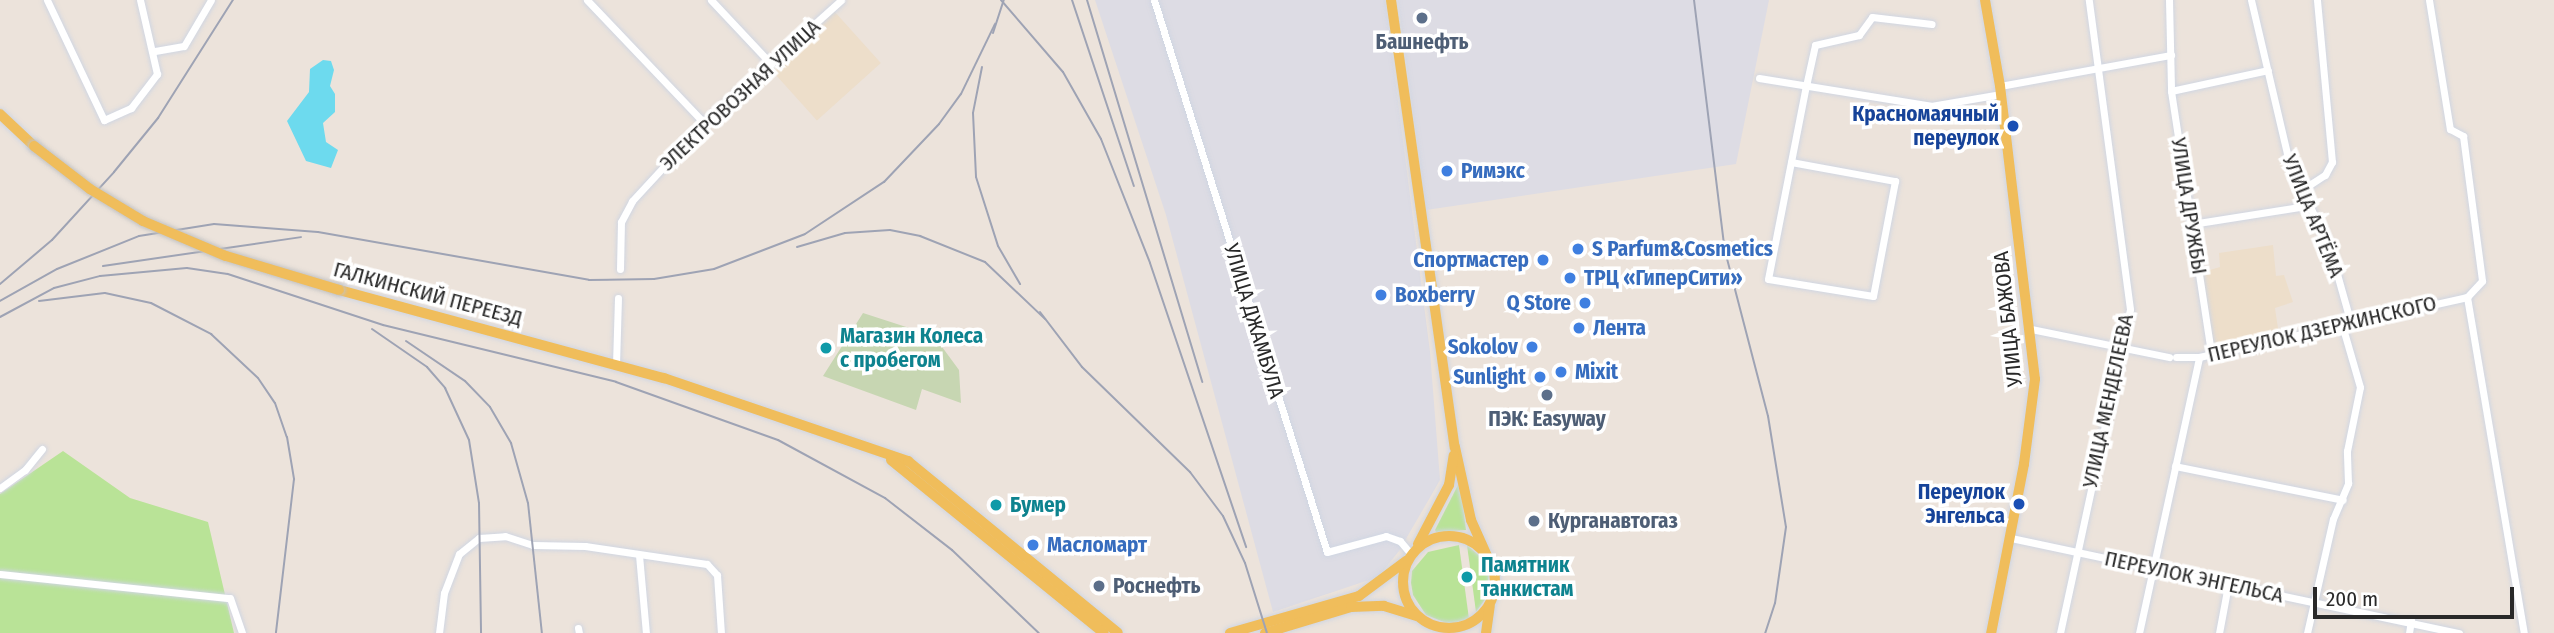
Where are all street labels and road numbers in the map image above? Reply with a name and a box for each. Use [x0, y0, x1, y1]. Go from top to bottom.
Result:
street label: ЭЛЕКТРОВОЗНАЯ УЛИЦА [655, 14, 825, 176]
street label: УЛИЦА ДРУЖБЫ [2166, 136, 2212, 276]
street label: УЛИЦА АРТЁМА [2277, 151, 2349, 281]
street label: УЛИЦА ДЖАМБУЛА [1218, 241, 1290, 401]
street label: УЛИЦА БАЖОВА [1988, 250, 2028, 388]
street label: ГАЛКИНСКИЙ ПЕРЕЕЗД [331, 257, 525, 331]
street label: ПЕРЕУЛОК ДЗЕРЖИНСКОГО [2205, 290, 2439, 368]
street label: УЛИЦА МЕНДЕЛЕЕВА [2077, 312, 2139, 490]
street label: ПЕРЕУЛОК ЭНГЕЛЬСА [2102, 546, 2286, 608]

